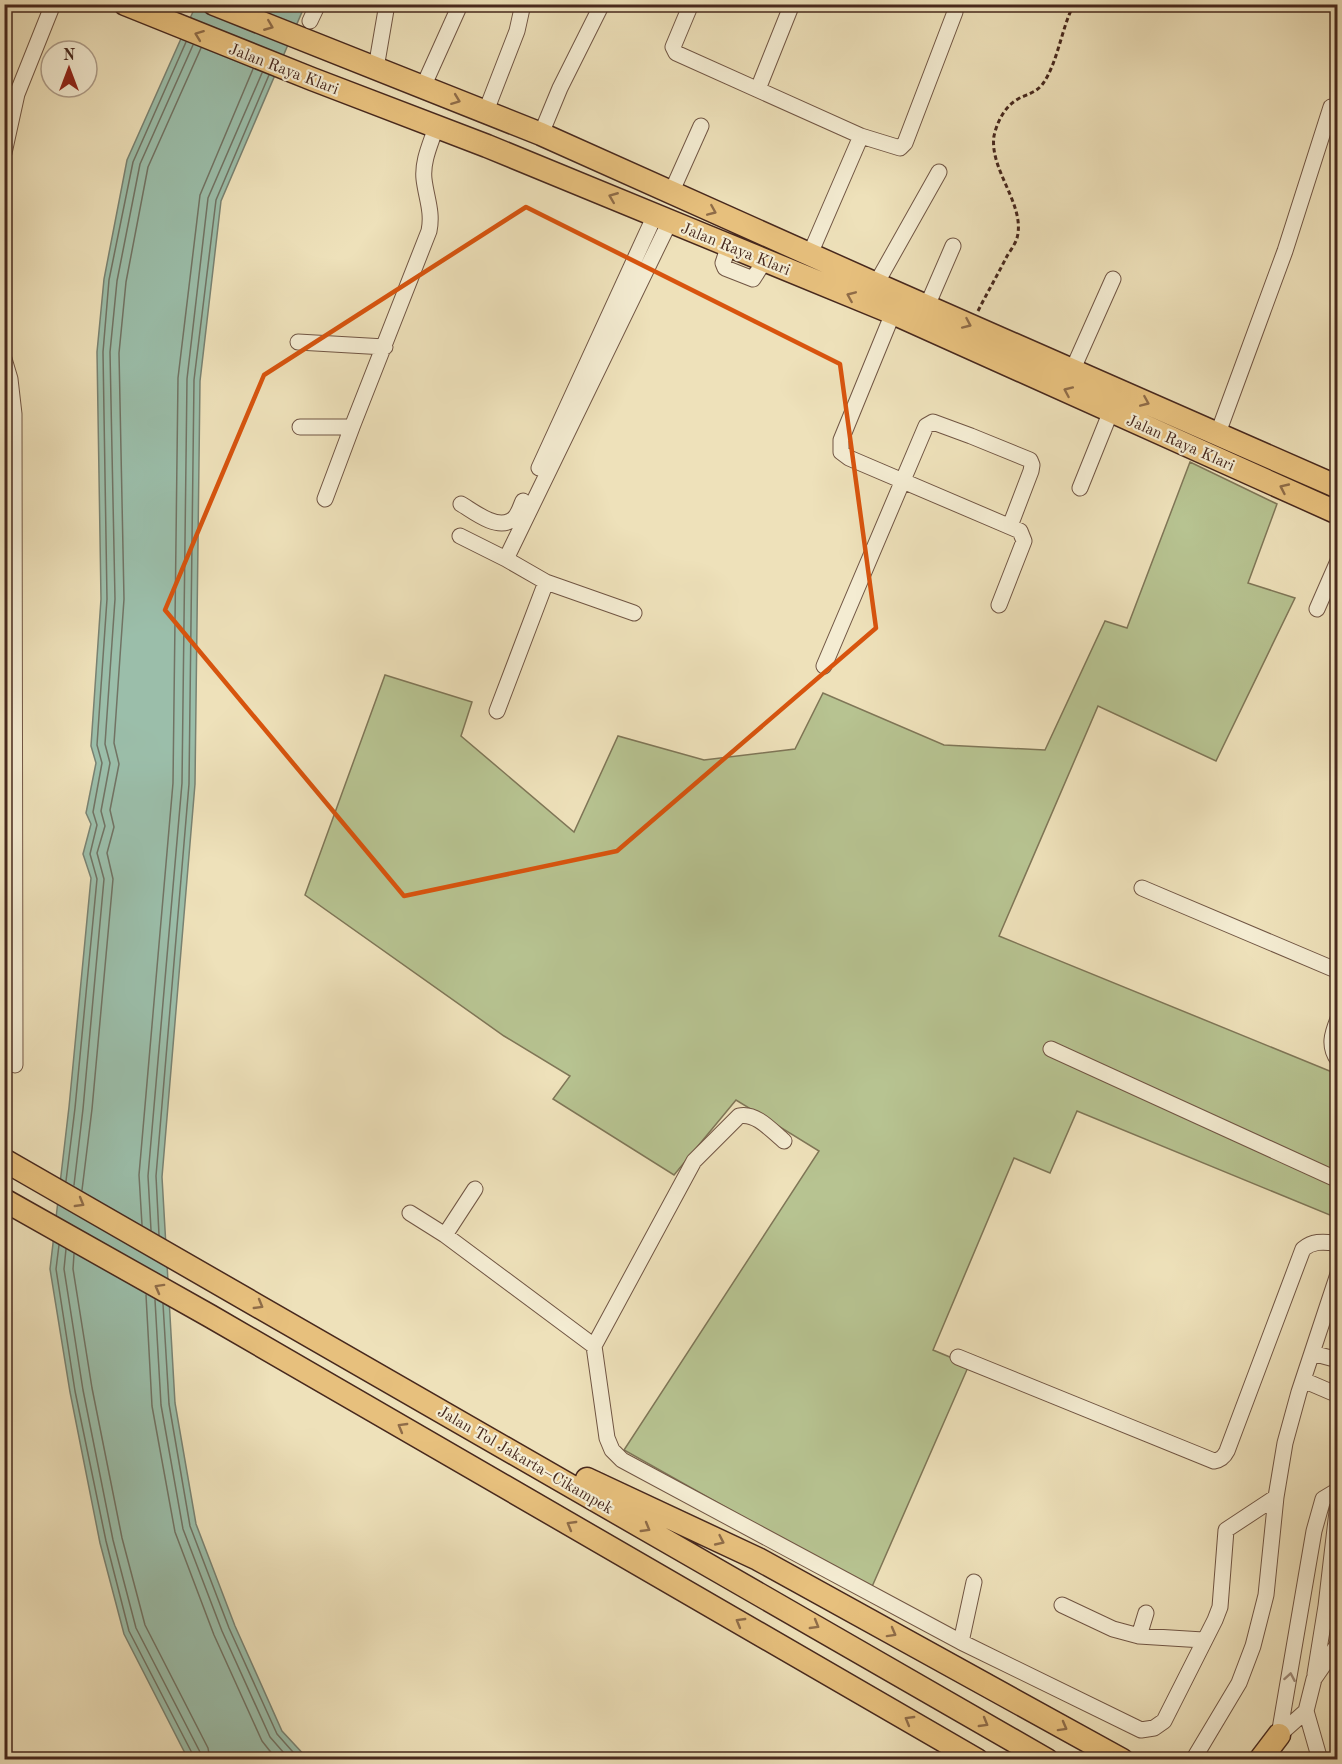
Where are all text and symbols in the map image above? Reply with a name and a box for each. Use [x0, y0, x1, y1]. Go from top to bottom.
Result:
one-way arrow [263, 19, 273, 32]
one-way arrow [194, 30, 205, 42]
north arrow [39, 39, 99, 99]
street label: Jalan Raya Klari [226, 42, 341, 98]
text: N [63, 48, 76, 64]
one-way arrow [450, 92, 461, 105]
one-way arrow [608, 192, 619, 204]
one-way arrow [705, 204, 716, 216]
street label: Jalan Raya Klari [678, 221, 792, 279]
one-way arrow [846, 291, 857, 303]
one-way arrow [960, 317, 971, 329]
one-way arrow [1063, 387, 1074, 399]
one-way arrow [1139, 395, 1150, 407]
street label: Jalan Raya Klari [1124, 413, 1237, 475]
one-way arrow [1280, 483, 1291, 495]
one-way arrow [73, 1195, 84, 1207]
one-way arrow [155, 1283, 165, 1295]
one-way arrow [252, 1298, 263, 1309]
street label: Jalan Tol Jakarta–Cikampek [435, 1404, 615, 1518]
one-way arrow [398, 1423, 408, 1435]
one-way arrow [567, 1521, 577, 1532]
one-way arrow [640, 1521, 650, 1532]
one-way arrow [713, 1534, 724, 1546]
one-way arrow [736, 1618, 746, 1630]
one-way arrow [809, 1618, 819, 1630]
one-way arrow [886, 1626, 896, 1637]
one-way arrow [1283, 1672, 1296, 1682]
one-way arrow [905, 1716, 915, 1727]
one-way arrow [977, 1716, 988, 1727]
one-way arrow [1057, 1720, 1067, 1731]

